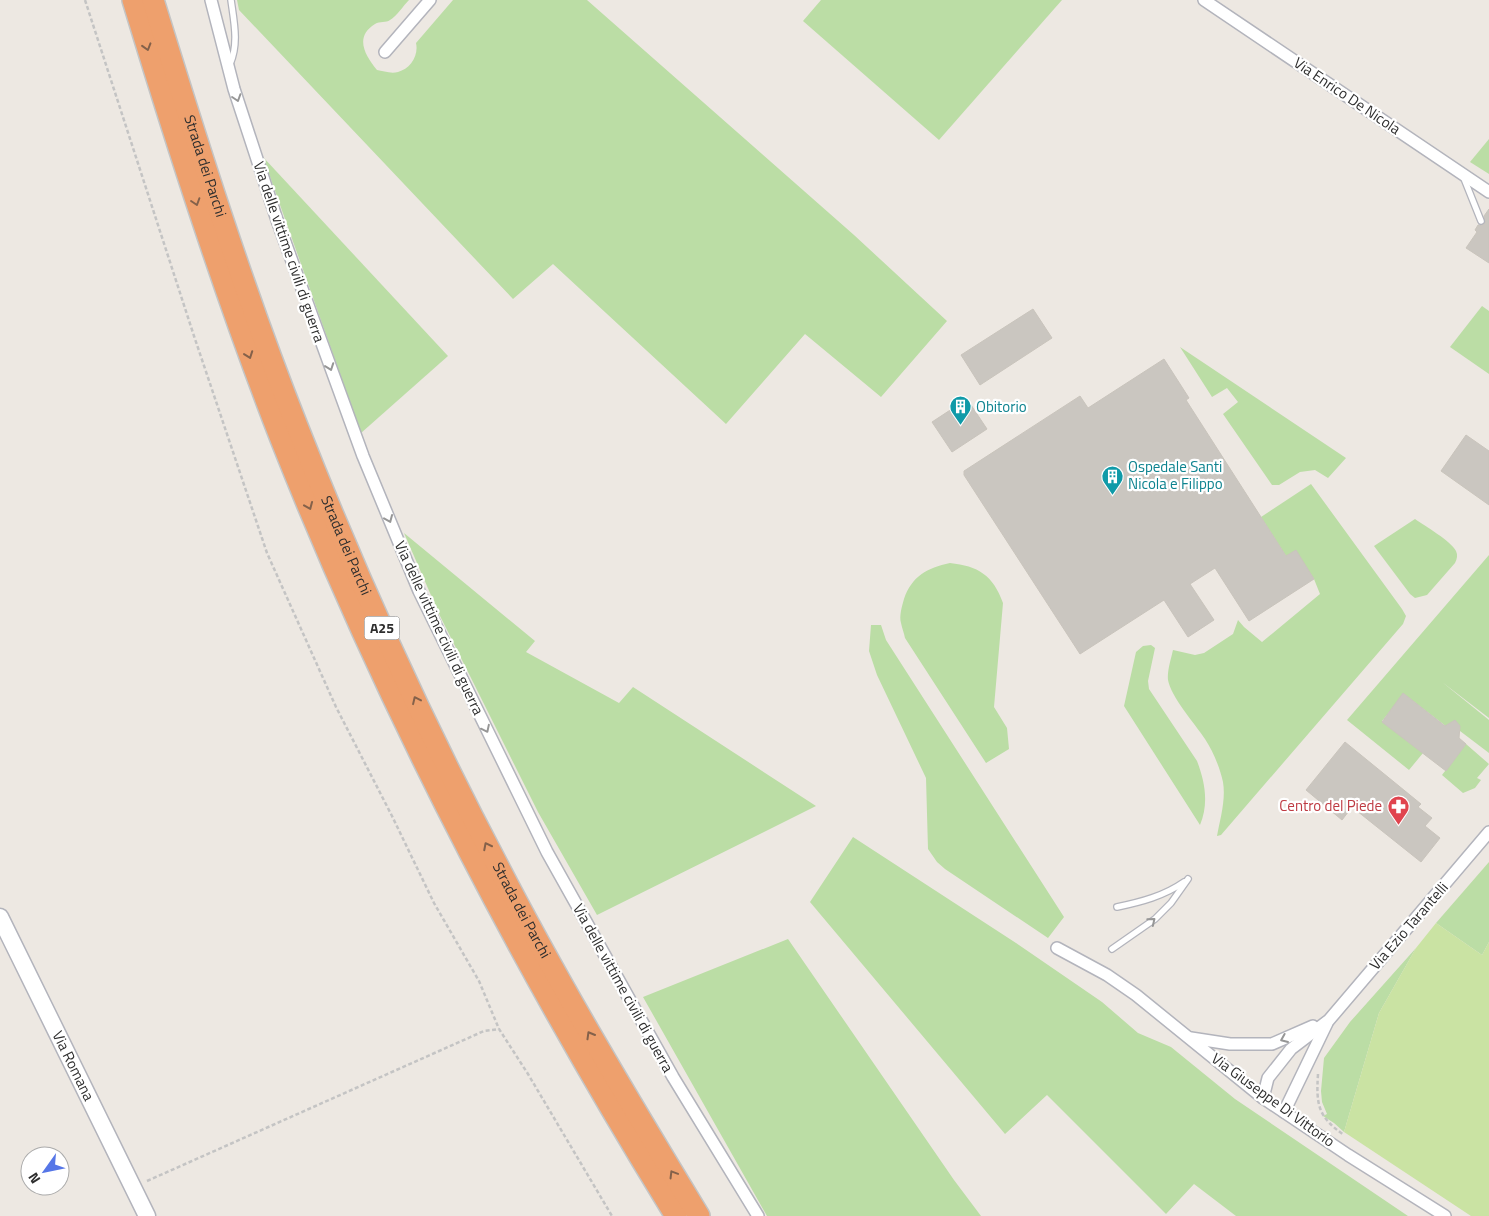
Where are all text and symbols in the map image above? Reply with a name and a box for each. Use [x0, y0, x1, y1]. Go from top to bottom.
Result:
one-way arrow [141, 42, 151, 50]
street label: Via Enrico De Nicola [1289, 51, 1406, 140]
one-way arrow [231, 93, 241, 102]
street label: Strada dei Parchi [178, 112, 233, 220]
street label: Via delle vittime civili di guerra [248, 158, 331, 346]
one-way arrow [190, 197, 200, 205]
one-way arrow [243, 350, 253, 359]
one-way arrow [324, 362, 334, 371]
building icon: Obitorio [948, 395, 972, 426]
place label: Obitorio [976, 395, 1027, 418]
place label: Ospedale Santi Nicola e Filippo [1128, 455, 1223, 495]
building icon: Ospedale Santi Nicola e Filippo [1100, 464, 1124, 495]
street label: Strada dei Parchi [315, 492, 378, 599]
one-way arrow [302, 501, 313, 510]
one-way arrow [383, 514, 393, 522]
street label: Via delle vittime civili di guerra [389, 537, 490, 719]
road number: A25 [364, 616, 400, 640]
one-way arrow [411, 696, 422, 705]
one-way arrow [480, 724, 490, 733]
place label: Centro del Piede [1279, 794, 1382, 817]
pharmacy icon: Centro del Piede [1386, 794, 1410, 825]
one-way arrow [483, 842, 493, 851]
street label: Strada dei Parchi [487, 858, 557, 962]
street label: Via Ezio Tarantelli [1364, 877, 1453, 975]
street label: Via delle vittime civili di guerra [567, 899, 680, 1077]
one-way arrow [1146, 918, 1155, 927]
street label: Via Romana [47, 1027, 101, 1105]
one-way arrow [587, 1031, 597, 1040]
one-way arrow [1280, 1032, 1289, 1043]
street label: Via Giuseppe Di Vittorio [1207, 1047, 1340, 1152]
north arrow [20, 1146, 70, 1196]
text: N [22, 1169, 45, 1188]
one-way arrow [670, 1171, 680, 1180]

